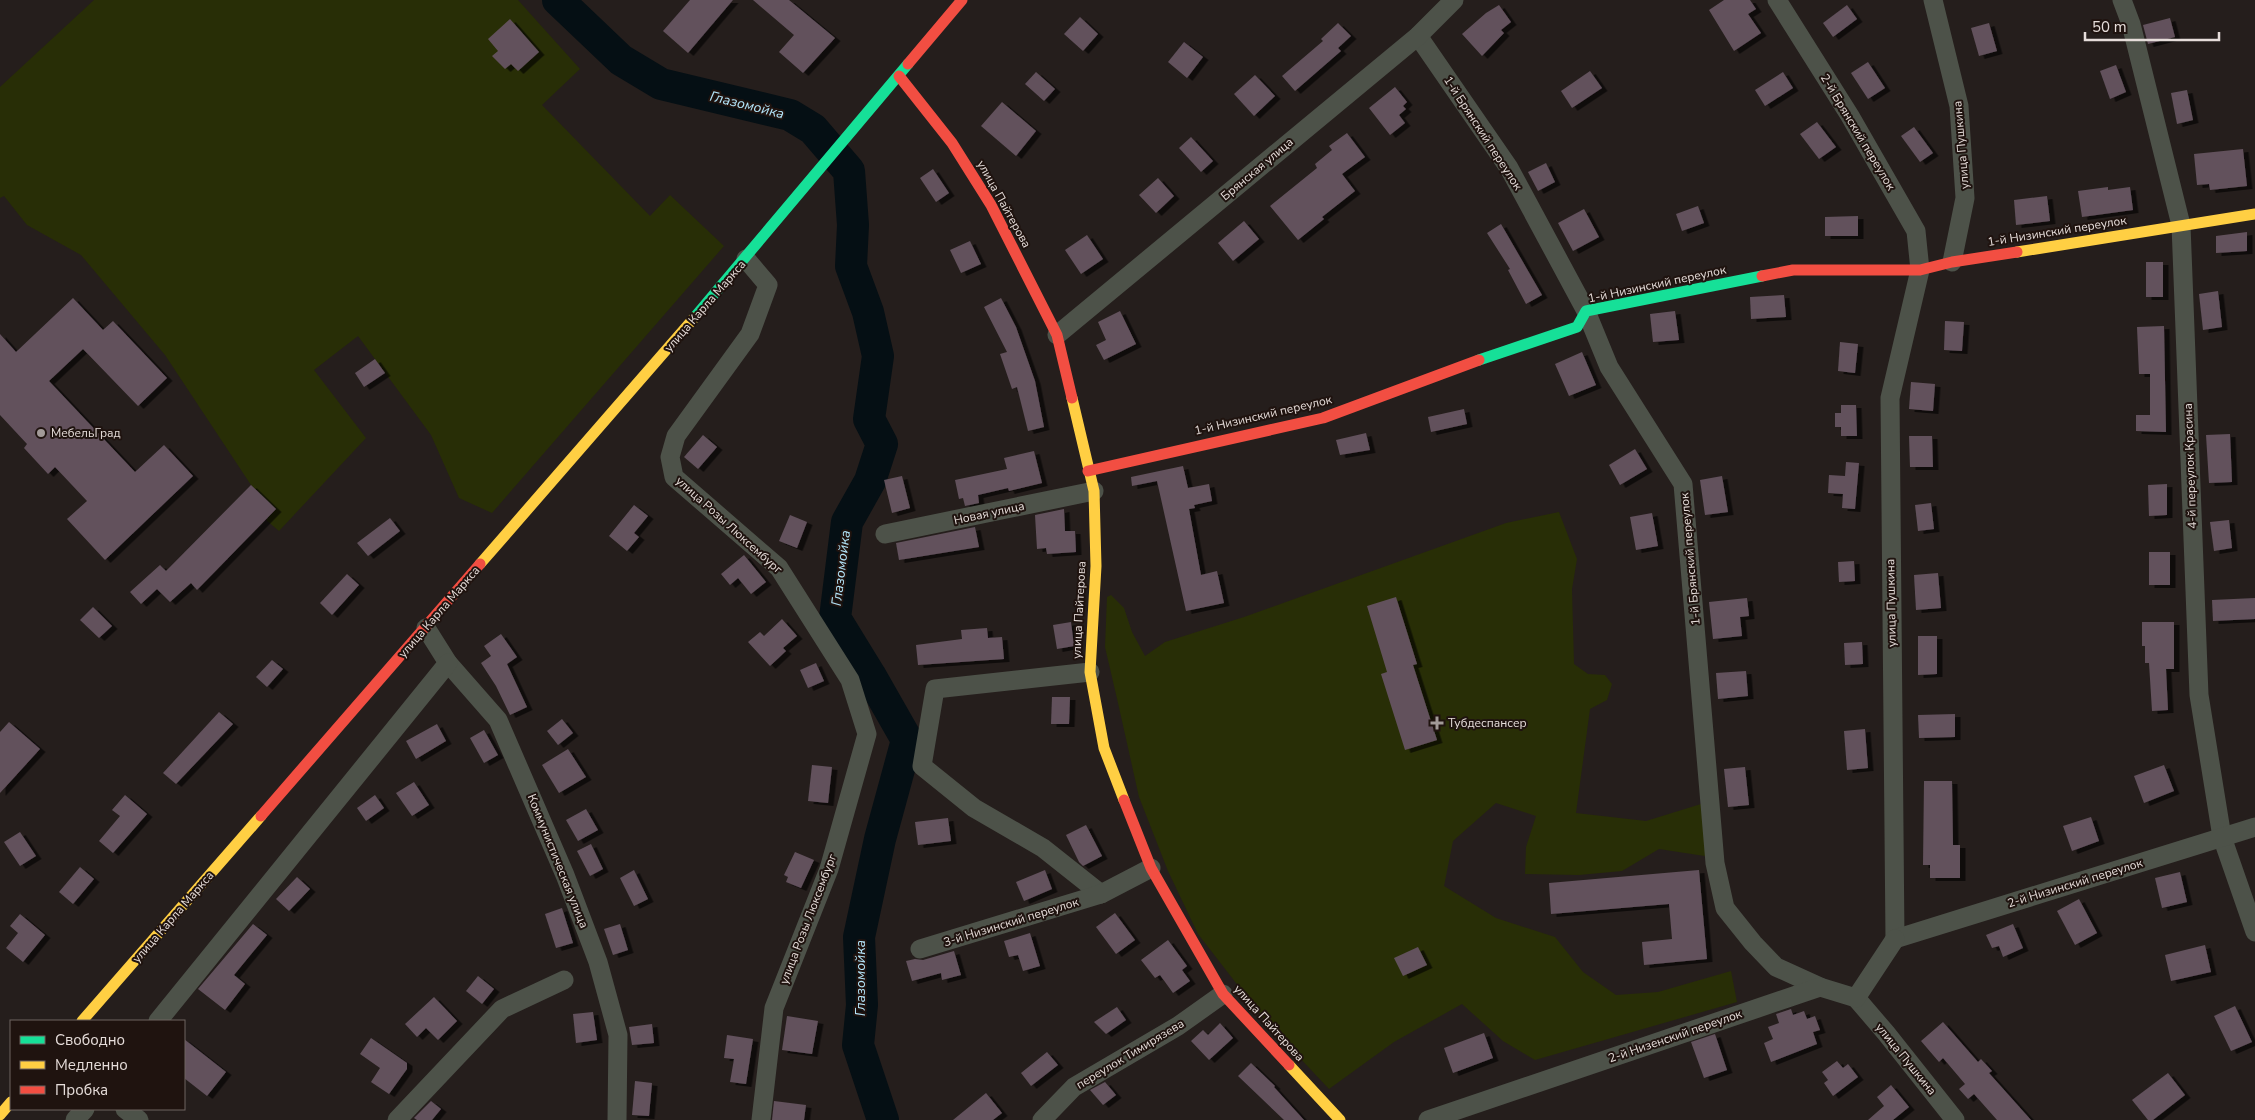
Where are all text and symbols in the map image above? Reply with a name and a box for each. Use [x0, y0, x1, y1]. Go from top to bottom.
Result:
scale bar [2085, 10, 2219, 42]
text: 50 m [2092, 17, 2127, 37]
street label: 2-й Брянский переулок [1817, 71, 1899, 194]
street label: 1-й Брянский переулок [1440, 73, 1526, 194]
water label: Глазомойка [708, 87, 786, 123]
street label: улица Пушкина [1949, 100, 1973, 190]
street label: Брянская улица [1217, 134, 1297, 204]
street label: улица Пайтерова [973, 157, 1035, 251]
street label: 1-й Низинский переулок [1986, 212, 2128, 250]
street label: улица Карла Маркса [661, 257, 749, 355]
street label: 1-й Низинский переулок [1587, 261, 1728, 306]
street label: 1-й Низинский переулок [1193, 391, 1334, 439]
street label: 4-й переулок Красина [2180, 403, 2200, 529]
place label: МебельГрад [51, 425, 121, 441]
marker: МебельГрад [35, 427, 47, 439]
street label: улица Розы Люксембург [672, 473, 786, 578]
street label: 1-й Брянский переулок [1676, 491, 1704, 626]
street label: Новая улица [952, 498, 1026, 528]
water label: Глазомойка [827, 529, 855, 607]
street label: улица Пушкина [1882, 559, 1900, 647]
street label: улица Пайтерова [1068, 561, 1090, 659]
street label: улица Карла Маркса [395, 563, 483, 661]
place label: Тубдеспансер [1448, 715, 1527, 731]
marker: Тубдеспансер [1430, 716, 1444, 730]
street label: Коммунистическая улица [524, 792, 592, 930]
street label: улица Розы Люксембург [776, 851, 841, 986]
street label: 2-й Низинский переулок [2005, 855, 2145, 911]
street label: улица Карла Маркса [129, 868, 217, 966]
street label: 3-й Низинский переулок [941, 894, 1081, 950]
water label: Глазомойка [851, 940, 870, 1016]
street label: улица Пайтерова [1230, 981, 1308, 1065]
street label: 2-й Низенский переулок [1606, 1005, 1744, 1066]
street label: переулок Тимирязева [1073, 1015, 1187, 1093]
legend [10, 1020, 185, 1110]
street label: улица Пушкина [1872, 1020, 1940, 1098]
text: Свободно [55, 1030, 125, 1050]
text: Медленно [55, 1055, 128, 1075]
text: Пробка [55, 1080, 108, 1100]

